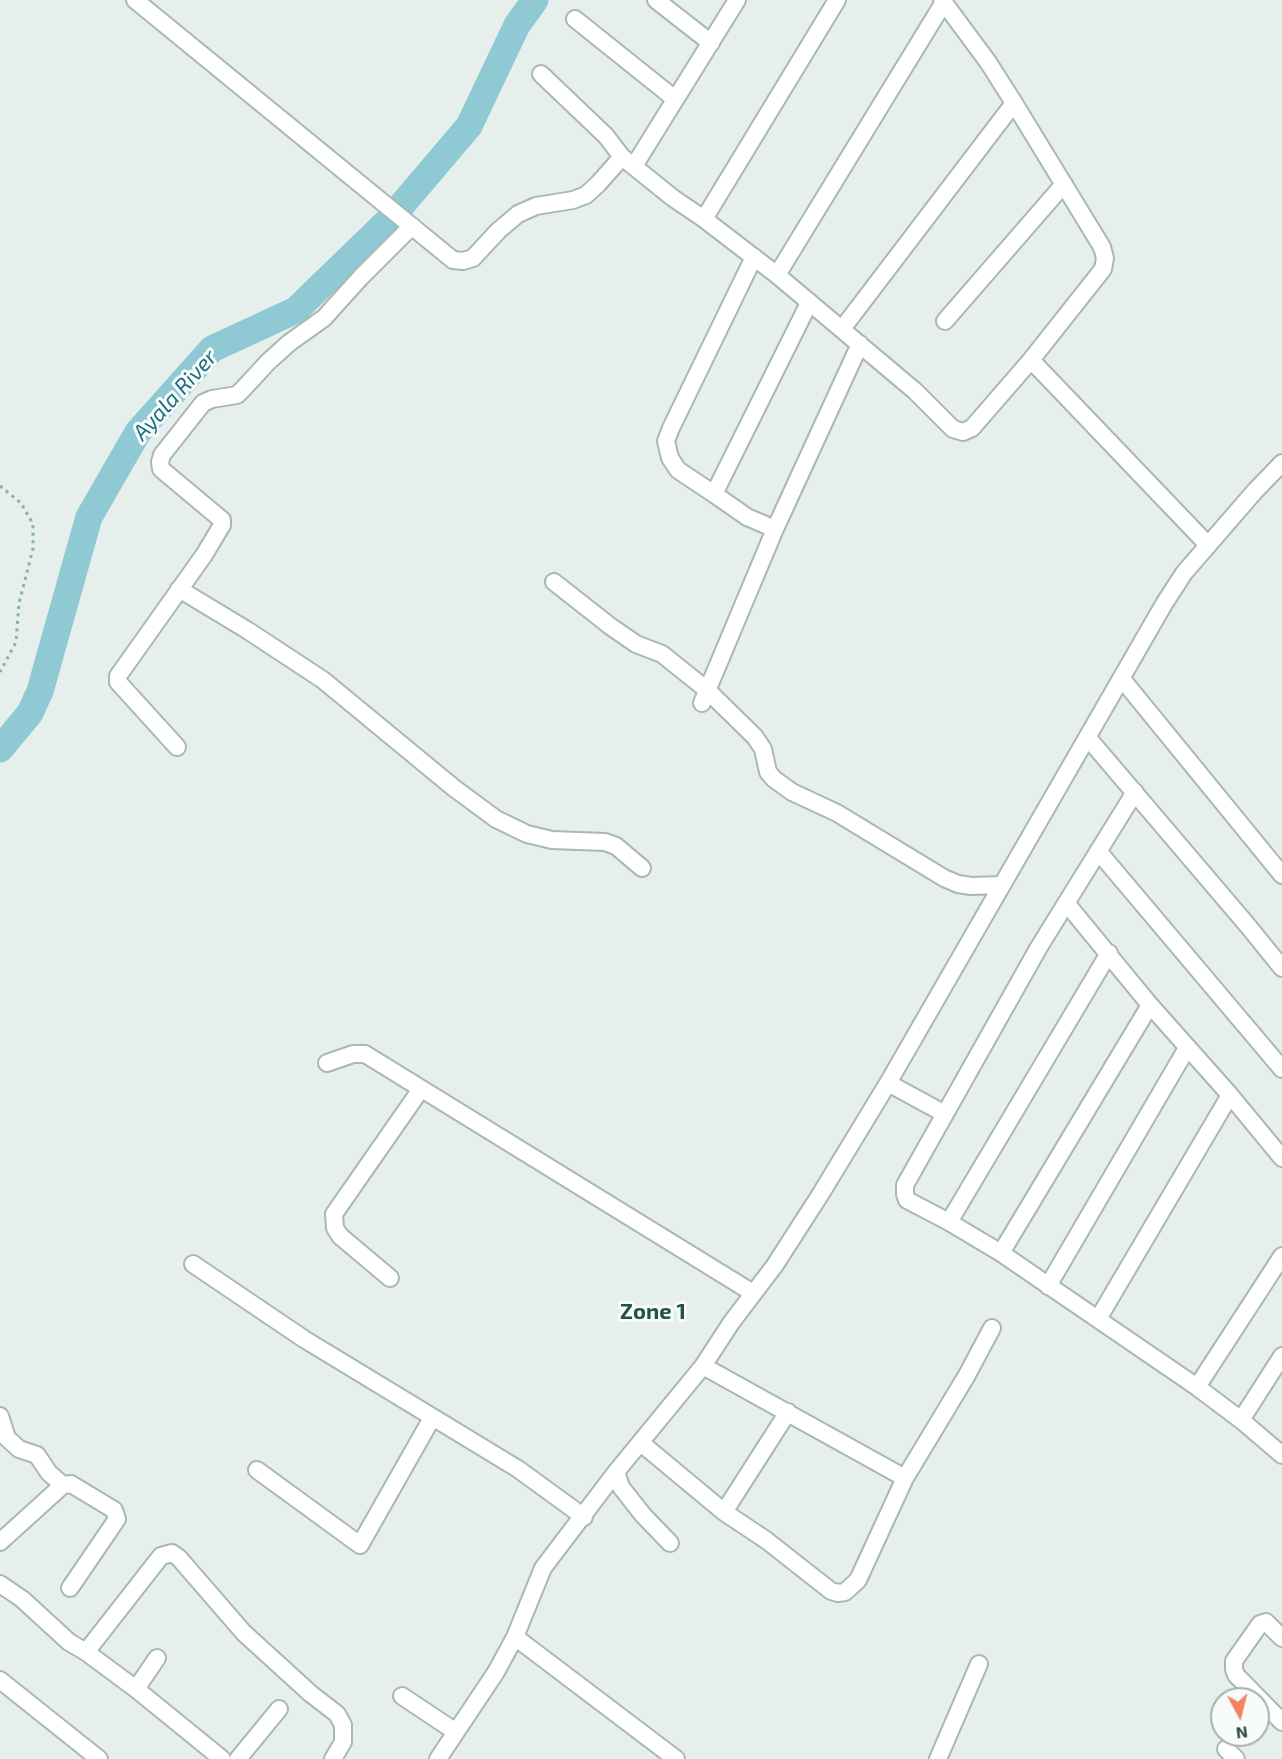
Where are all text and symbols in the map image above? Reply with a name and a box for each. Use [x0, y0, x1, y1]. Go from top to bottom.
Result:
water label: Ayala River [127, 344, 223, 446]
district label: Zone 1 [620, 1299, 686, 1325]
north arrow [1210, 1687, 1270, 1747]
text: N [1235, 1723, 1249, 1744]

